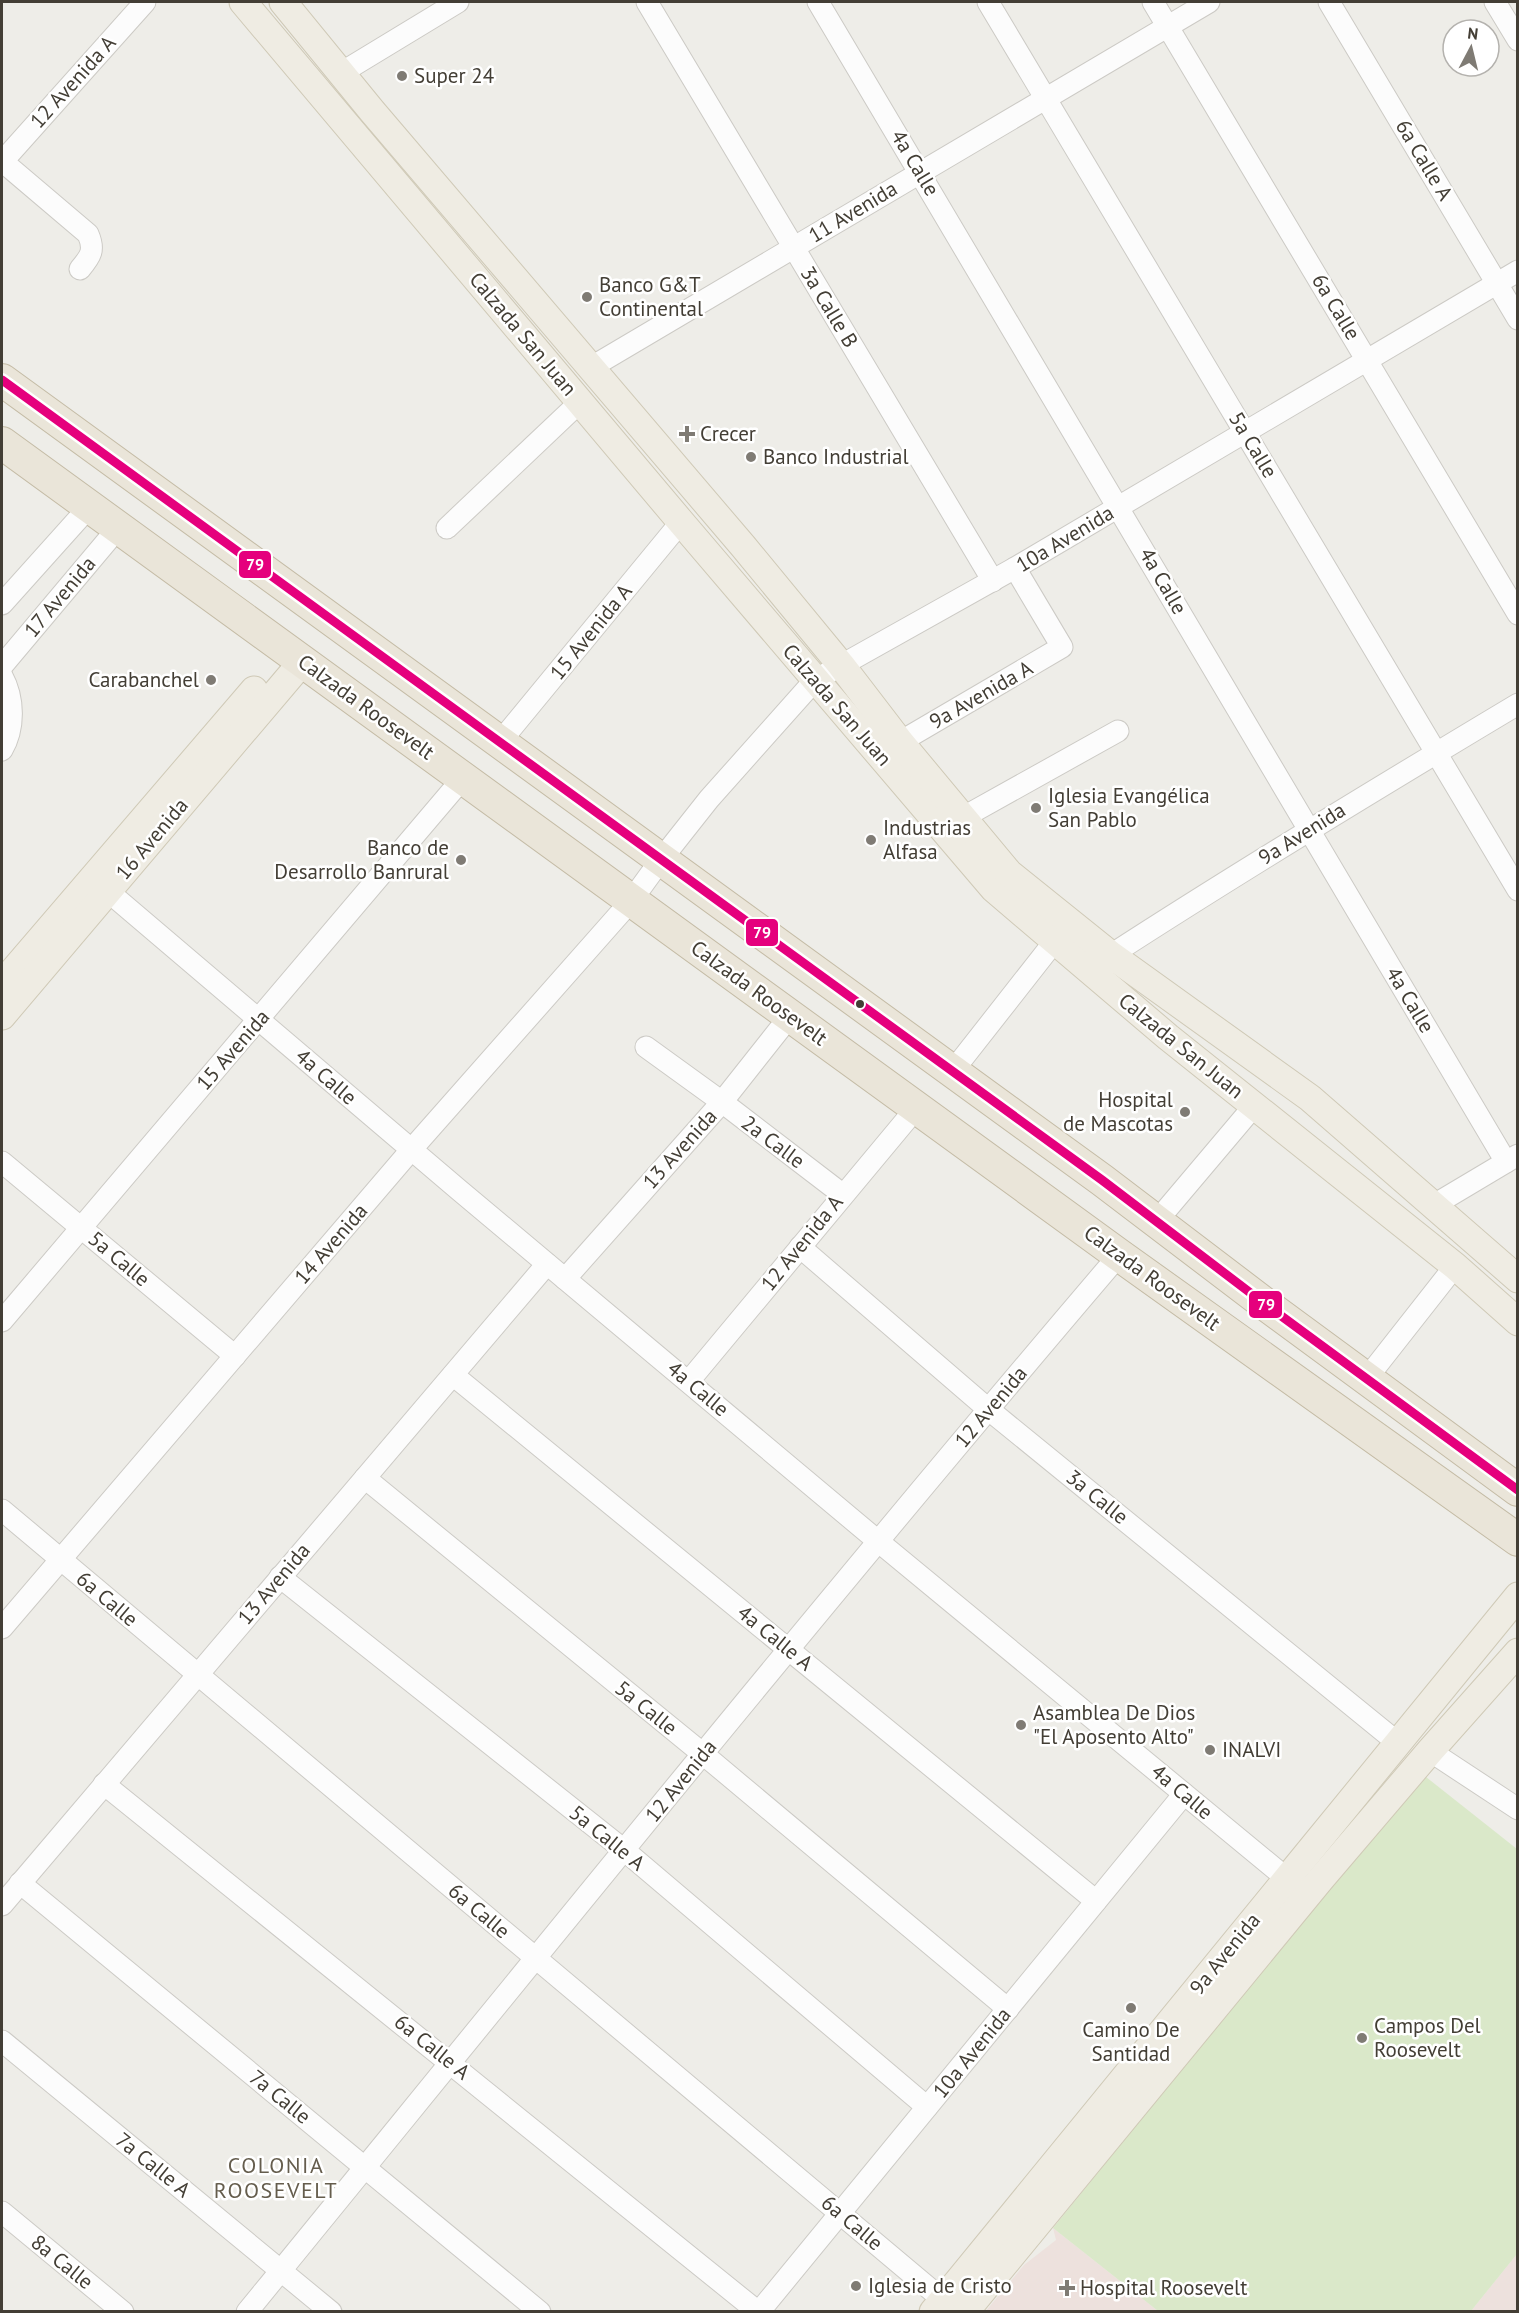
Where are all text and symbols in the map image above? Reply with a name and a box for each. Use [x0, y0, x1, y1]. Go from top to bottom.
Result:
north arrow [1441, 18, 1501, 78]
text: N [1466, 23, 1479, 44]
street label: 12 Avenida A [24, 29, 122, 134]
place label: Super 24 [414, 62, 494, 89]
marker: Super 24 [395, 69, 409, 83]
street label: 6a Calle A [1390, 114, 1459, 206]
street label: 4a Calle [885, 125, 946, 201]
street label: 11 Avenida [803, 175, 902, 249]
street label: 3a Calle B [795, 261, 864, 352]
street label: Calzada San Juan [464, 266, 583, 401]
street label: 6a Calle [1306, 269, 1367, 345]
place label: Banco G&T Continental [599, 271, 703, 322]
marker: Banco G&T Continental [580, 290, 594, 304]
street label: 5a Calle [1223, 407, 1284, 483]
place label: Crecer [700, 420, 756, 447]
marker: Crecer [678, 425, 696, 443]
place label: Banco Industrial [763, 443, 909, 470]
marker: Banco Industrial [744, 450, 758, 464]
street label: 10a Avenida [1011, 499, 1118, 578]
street label: 4a Calle [1134, 543, 1193, 619]
line badge: 79 [238, 550, 272, 579]
street label: 17 Avenida [18, 551, 101, 643]
text: 79 [246, 554, 264, 574]
street label: 15 Avenida A [544, 578, 638, 685]
street label: Calzada San Juan [777, 638, 898, 771]
street label: Calzada Roosevelt [293, 648, 440, 765]
street label: 9a Avenida A [924, 654, 1038, 735]
place label: Carabanchel [88, 666, 199, 693]
marker: Carabanchel [204, 673, 218, 687]
place label: Iglesia Evangélica San Pablo [1048, 782, 1210, 833]
street label: 16 Avenida [110, 792, 194, 885]
street label: 9a Avenida [1253, 796, 1350, 871]
marker: Iglesia Evangélica San Pablo [1029, 801, 1043, 815]
place label: Industrias Alfasa [883, 814, 971, 865]
marker: Industrias Alfasa [864, 833, 878, 847]
place label: Banco de Desarrollo Banrural [274, 834, 449, 885]
marker: Banco de Desarrollo Banrural [454, 853, 468, 867]
line badge: 79 [745, 918, 779, 947]
text: 79 [753, 922, 771, 942]
street label: Calzada Roosevelt [686, 934, 833, 1051]
street label: 4a Calle [1380, 962, 1441, 1038]
street label: Calzada San Juan [1113, 987, 1249, 1104]
unlabelled marker [854, 998, 866, 1010]
street label: 15 Avenida [190, 1004, 275, 1096]
street label: 4a Calle [290, 1043, 363, 1111]
place label: Hospital de Mascotas [1063, 1086, 1173, 1137]
street label: 13 Avenida [637, 1103, 723, 1194]
marker: Hospital de Mascotas [1178, 1105, 1192, 1119]
street label: 2a Calle [736, 1109, 810, 1174]
street label: 12 Avenida A [755, 1189, 849, 1296]
street label: 14 Avenida [288, 1198, 373, 1290]
street label: Calzada Roosevelt [1079, 1219, 1226, 1336]
street label: 5a Calle [83, 1225, 156, 1292]
line badge: 79 [1248, 1290, 1283, 1319]
text: 79 [1257, 1294, 1275, 1314]
street label: 4a Calle [662, 1355, 735, 1422]
street label: 12 Avenida [949, 1360, 1033, 1453]
street label: 3a Calle [1061, 1463, 1134, 1530]
street label: 13 Avenida [232, 1537, 316, 1630]
street label: 6a Calle [71, 1565, 144, 1632]
street label: 4a Calle A [732, 1599, 819, 1677]
street label: 5a Calle [610, 1674, 683, 1741]
place label: Asamblea De Dios "El Aposento Alto" [1033, 1699, 1195, 1750]
marker: Asamblea De Dios "El Aposento Alto" [1014, 1718, 1028, 1732]
street label: 12 Avenida [639, 1734, 722, 1828]
place label: INALVI [1222, 1736, 1281, 1763]
marker: INALVI [1203, 1743, 1217, 1757]
street label: 4a Calle [1146, 1758, 1219, 1825]
street label: 5a Calle A [564, 1799, 651, 1877]
street label: 6a Calle [443, 1877, 516, 1944]
street label: 9a Avenida [1183, 1907, 1266, 2000]
marker: Camino De Santidad [1124, 2001, 1138, 2015]
street label: 10a Avenida [927, 2002, 1016, 2104]
street label: 6a Calle A [389, 2008, 476, 2086]
place label: Campos Del Roosevelt [1374, 2012, 1481, 2063]
place label: Camino De Santidad [1082, 2016, 1180, 2067]
marker: Campos Del Roosevelt [1355, 2031, 1369, 2045]
street label: 7a Calle [244, 2064, 317, 2130]
street label: 7a Calle A [110, 2126, 197, 2203]
district label: COLONIA ROOSEVELT [214, 2151, 338, 2204]
street label: 6a Calle [816, 2189, 889, 2256]
street label: 8a Calle [26, 2228, 99, 2295]
place label: Iglesia de Cristo [868, 2272, 1012, 2299]
place label: Hospital Roosevelt [1080, 2274, 1247, 2301]
marker: Iglesia de Cristo [849, 2279, 863, 2293]
marker: Hospital Roosevelt [1058, 2279, 1076, 2297]

